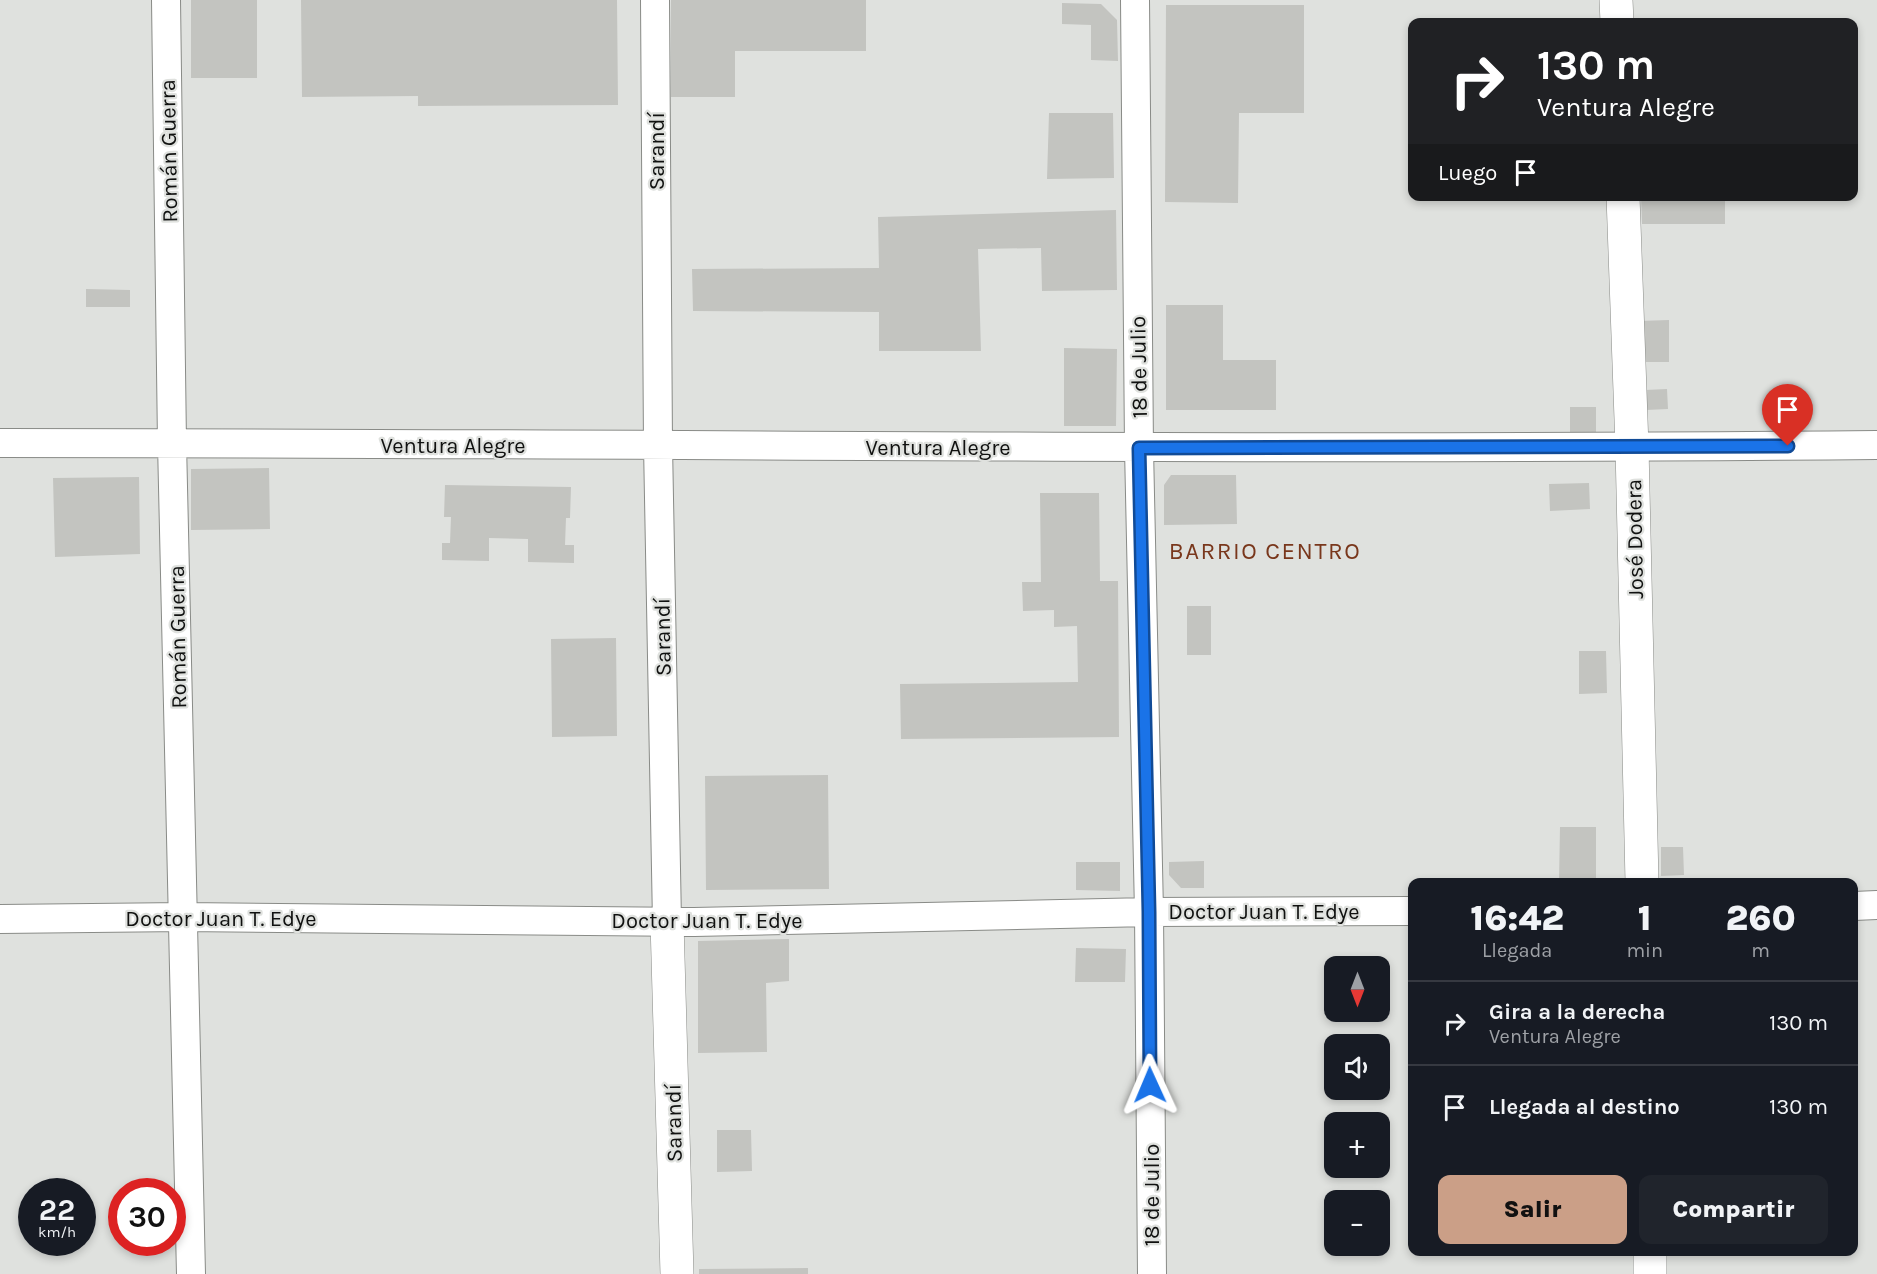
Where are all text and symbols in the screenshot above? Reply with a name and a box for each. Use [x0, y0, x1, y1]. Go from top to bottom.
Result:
text: 130 m [1537, 40, 1655, 90]
icon: right [1438, 42, 1516, 120]
street label: Román Guerra [155, 79, 183, 223]
text: Ventura Alegre [1537, 91, 1715, 123]
street label: Sarandí [644, 111, 670, 190]
icon: arrive [1509, 156, 1542, 189]
text: Luego [1438, 160, 1497, 186]
street label: 18 de Julio [1125, 316, 1153, 418]
pin [1762, 384, 1813, 446]
icon: arrive [1771, 393, 1804, 426]
street label: Ventura Alegre [381, 433, 525, 459]
street label: Ventura Alegre [866, 435, 1010, 461]
street label: José Dodera [1621, 479, 1649, 599]
district label: BARRIO CENTRO [1169, 537, 1361, 565]
street label: Román Guerra [164, 565, 192, 709]
street label: Sarandí [649, 597, 677, 676]
text: 16:42 [1470, 897, 1564, 939]
text: 1 [1638, 897, 1652, 939]
text: 260 [1726, 897, 1796, 939]
street label: Doctor Juan T. Edye [1168, 899, 1360, 925]
street label: Doctor Juan T. Edye [125, 906, 317, 932]
street label: Doctor Juan T. Edye [611, 908, 803, 934]
text: Llegada [1482, 939, 1552, 962]
text: min [1626, 939, 1663, 962]
text: m [1751, 939, 1770, 962]
north arrow [1324, 956, 1390, 1022]
map controls [1324, 956, 1390, 1256]
text: Gira a la derecha [1489, 999, 1665, 1025]
icon: right [1438, 1007, 1471, 1040]
text: 130 m [1769, 1010, 1828, 1036]
text: Ventura Alegre [1489, 1025, 1621, 1048]
button: sound [1324, 1034, 1390, 1100]
position arrow [1118, 1053, 1182, 1117]
street label: Sarandí [660, 1083, 688, 1162]
icon: arrive [1438, 1091, 1471, 1124]
text: Llegada al destino [1489, 1094, 1680, 1120]
text: 130 m [1769, 1094, 1828, 1120]
button: + [1324, 1112, 1390, 1178]
street label: 18 de Julio [1139, 1144, 1165, 1246]
button: Salir [1438, 1175, 1627, 1244]
button: Compartir [1639, 1175, 1828, 1244]
speed limit sign: 30 [108, 1178, 186, 1256]
button: − [1324, 1190, 1390, 1256]
text: 22 [39, 1192, 75, 1228]
text: km/h [38, 1223, 76, 1241]

